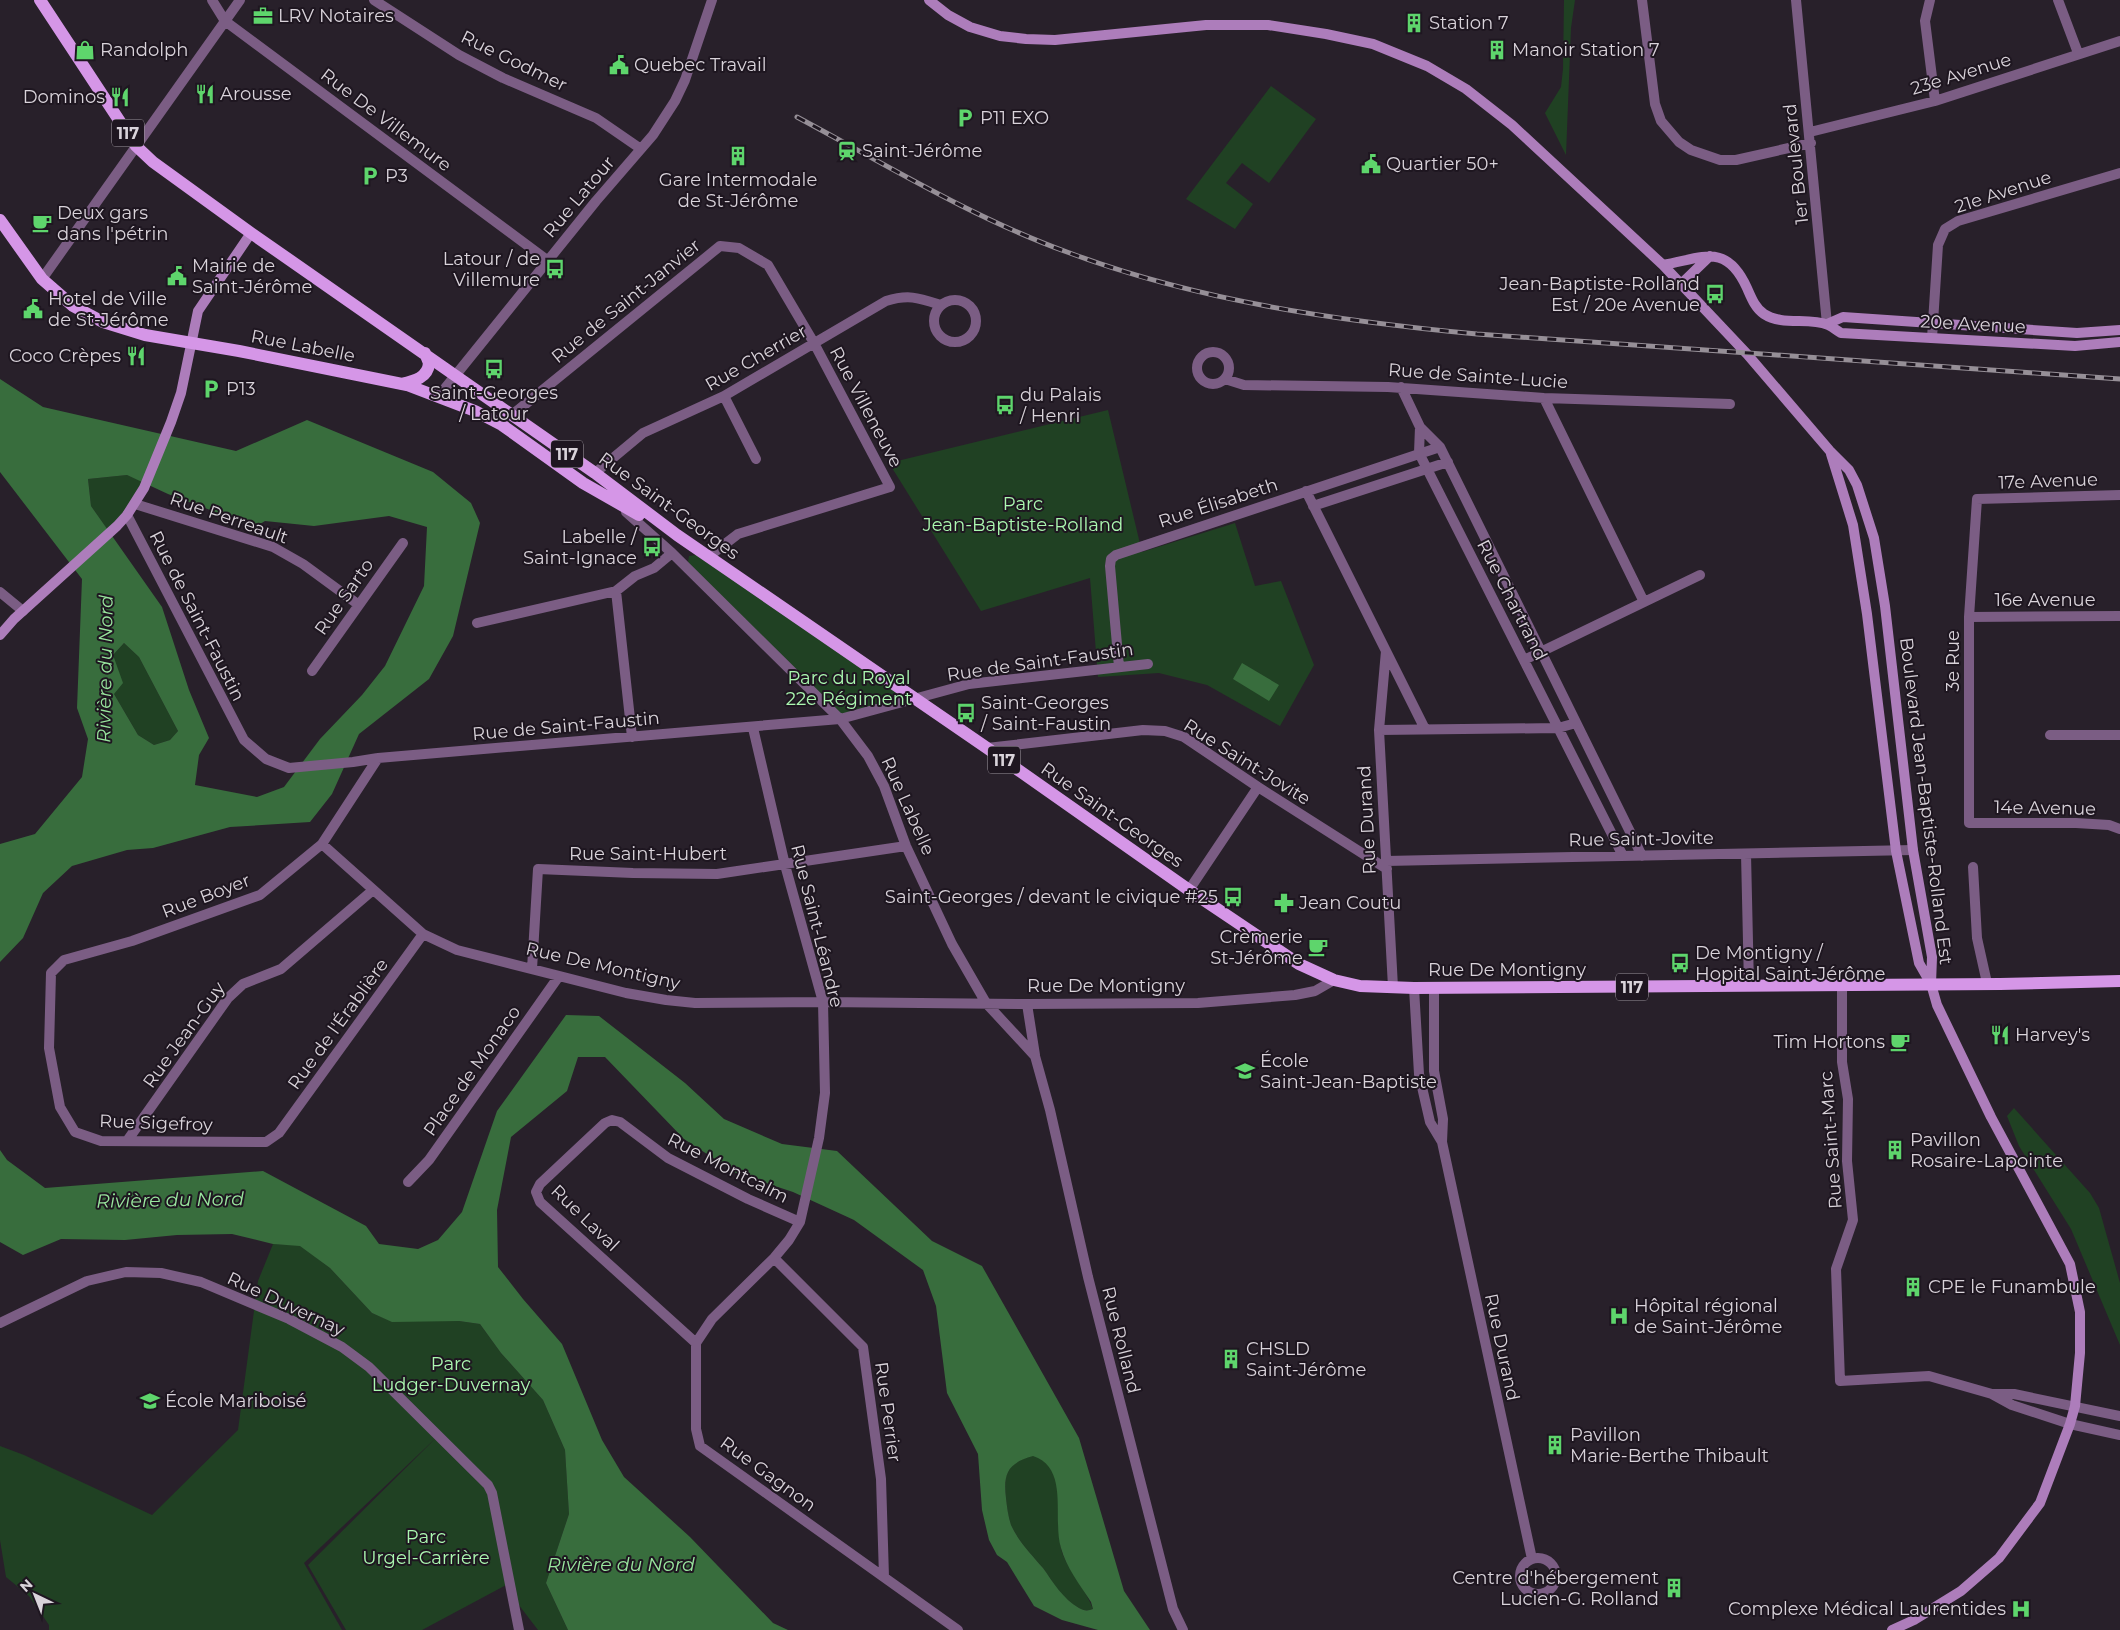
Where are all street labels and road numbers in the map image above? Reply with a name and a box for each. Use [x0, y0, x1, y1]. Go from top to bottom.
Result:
street label: Rue Godmer [457, 26, 571, 96]
street label: 23e Avenue [1908, 48, 2014, 100]
street label: Rue De Villemure [316, 64, 456, 176]
street label: 1er Boulevard [1779, 103, 1813, 225]
road number: 117 [112, 120, 144, 146]
street label: Rue Latour [539, 152, 619, 242]
street label: 21e Avenue [1952, 166, 2054, 218]
street label: Rue de Saint-Janvier [547, 234, 705, 368]
street label: 20e Avenue [1920, 310, 2026, 338]
street label: Rue Cherrier [701, 320, 811, 396]
street label: Rue Labelle [249, 325, 357, 367]
street label: Rue Villeneuve [825, 343, 907, 471]
street label: Rue de Sainte-Lucie [1387, 359, 1569, 393]
road number: 117 [551, 440, 583, 468]
street label: Rue Saint-Georges [594, 448, 744, 565]
street label: 17e Avenue [1998, 468, 2098, 494]
street label: Rue Élisabeth [1155, 473, 1281, 533]
street label: Rue Perreault [167, 487, 291, 549]
street label: Rue de Saint-Faustin [145, 527, 249, 705]
street label: Rue Chartrand [1472, 536, 1552, 664]
street label: Rue Sarto [310, 555, 378, 639]
street label: 16e Avenue [1994, 589, 2096, 611]
street label: 3e Rue [1942, 630, 1964, 692]
street label: Boulevard Jean-Baptiste-Rolland Est [1895, 636, 1957, 966]
street label: Rue de Saint-Faustin [945, 638, 1135, 686]
street label: Rue de Saint-Faustin [471, 707, 661, 745]
street label: Rue Saint-Jovite [1180, 714, 1315, 810]
road number: 117 [988, 746, 1020, 774]
street label: Rue Labelle [876, 753, 940, 859]
street label: Rue Saint-Georges [1037, 758, 1188, 872]
street label: Rue Durand [1353, 765, 1381, 875]
street label: 14e Avenue [1994, 796, 2096, 820]
street label: Rue Saint-Jovite [1568, 827, 1714, 851]
street label: Rue Saint-Léandre [786, 842, 848, 1010]
street label: Rue Saint-Hubert [569, 843, 727, 865]
street label: Rue Boyer [159, 869, 253, 923]
street label: Rue De Montigny [524, 938, 683, 995]
street label: Rue de l'Érablière [283, 954, 393, 1094]
street label: Rue De Montigny [1428, 959, 1586, 981]
road number: 117 [1616, 974, 1648, 1000]
street label: Rue De Montigny [1027, 975, 1185, 997]
street label: Rue Jean-Guy [138, 977, 230, 1092]
street label: Place de Monaco [419, 1002, 525, 1140]
street label: Rue Saint-Marc [1815, 1070, 1847, 1210]
street label: Rue Sigefroy [99, 1110, 213, 1136]
street label: Rue Montcalm [664, 1128, 792, 1208]
street label: Rue Laval [546, 1180, 624, 1256]
street label: Rue Duvernay [224, 1267, 349, 1341]
street label: Rue Rolland [1097, 1284, 1145, 1396]
street label: Rue Durand [1480, 1291, 1524, 1403]
street label: Rue Perrier [870, 1360, 906, 1464]
street label: Rue Gagnon [716, 1432, 820, 1516]

